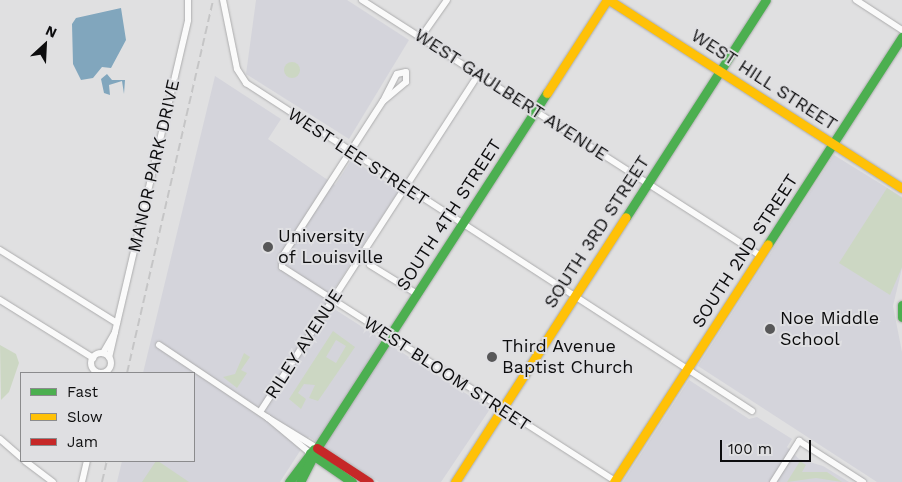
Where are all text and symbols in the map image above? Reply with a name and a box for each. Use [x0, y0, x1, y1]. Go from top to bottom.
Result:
north arrow [20, 20, 70, 70]
text: N [43, 22, 59, 41]
street label: WEST GAULBERT AVENUE [409, 24, 613, 166]
street label: WEST HILL STREET [687, 24, 841, 136]
street label: MANOR PARK DRIVE [124, 77, 184, 255]
street label: WEST LEE STREET [283, 103, 433, 211]
street label: SOUTH 4TH STREET [392, 135, 506, 295]
street label: SOUTH 3RD STREET [540, 152, 654, 312]
street label: SOUTH 2ND STREET [687, 170, 803, 332]
place label: University of Louisville [278, 226, 384, 268]
marker: University of Louisville [262, 241, 274, 253]
street label: RILEY AVENUE [260, 285, 348, 403]
place label: Noe Middle School [780, 308, 879, 350]
street label: WEST BLOOM STREET [359, 312, 535, 436]
marker: Noe Middle School [764, 323, 776, 335]
place label: Third Avenue Baptist Church [502, 336, 633, 378]
marker: Third Avenue Baptist Church [486, 351, 498, 363]
legend [20, 372, 195, 462]
text: Fast [67, 383, 98, 401]
text: Slow [67, 408, 103, 426]
scale bar [722, 430, 813, 462]
text: Jam [67, 433, 98, 451]
text: 100 m [728, 440, 772, 458]

